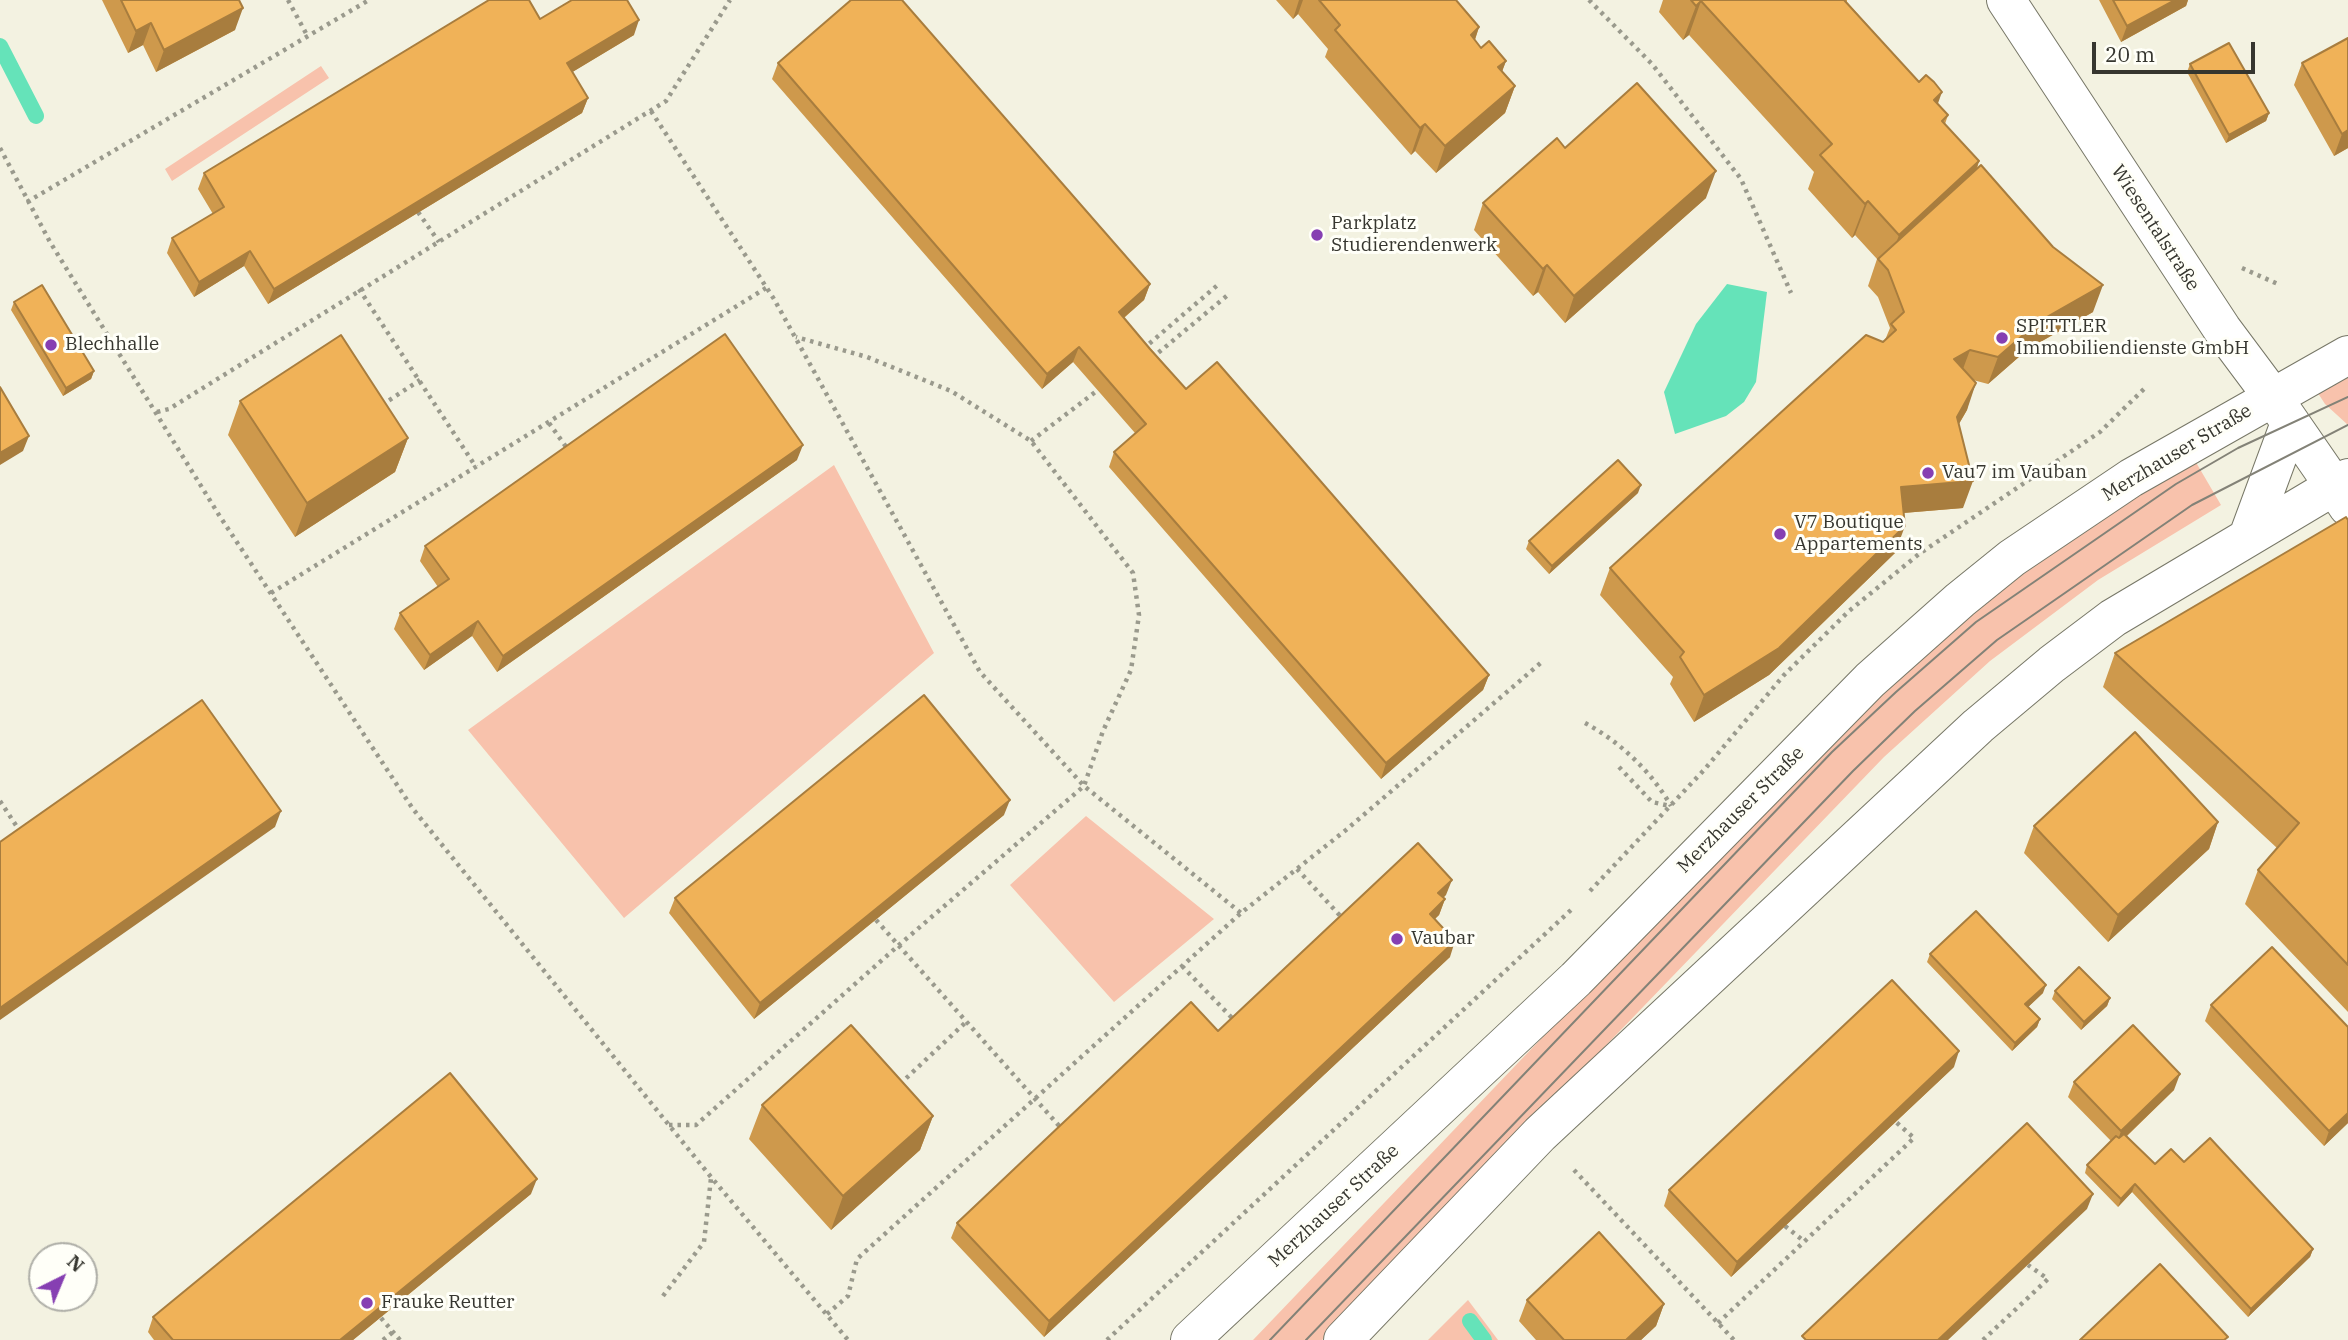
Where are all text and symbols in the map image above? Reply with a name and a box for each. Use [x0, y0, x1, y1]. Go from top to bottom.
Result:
scale bar [2096, 28, 2259, 72]
text: 20 m [2105, 40, 2155, 68]
street label: Wiesentalstraße [2106, 161, 2204, 295]
place label: Parkplatz Studierendenwerk [1331, 213, 1497, 257]
marker: Parkplatz Studierendenwerk [1309, 227, 1325, 243]
place label: SPITTLER Immobiliendienste GmbH [2016, 316, 2249, 360]
marker: SPITTLER Immobiliendienste GmbH [1994, 330, 2010, 346]
place label: Blechhalle [65, 334, 159, 356]
marker: Blechhalle [43, 337, 59, 353]
street label: Merzhauser Straße [2098, 399, 2256, 507]
place label: Vau7 im Vauban [1942, 462, 2087, 484]
marker: Vau7 im Vauban [1920, 465, 1936, 481]
place label: V7 Boutique Appartements [1794, 512, 1923, 556]
marker: V7 Boutique Appartements [1772, 526, 1788, 542]
street label: Merzhauser Straße [1673, 742, 1809, 878]
place label: Vaubar [1411, 928, 1475, 950]
marker: Vaubar [1389, 931, 1405, 947]
street label: Merzhauser Straße [1264, 1140, 1404, 1272]
north arrow [28, 1242, 98, 1312]
text: N [62, 1249, 90, 1277]
place label: Frauke Reutter [381, 1292, 515, 1314]
marker: Frauke Reutter [359, 1295, 375, 1311]

